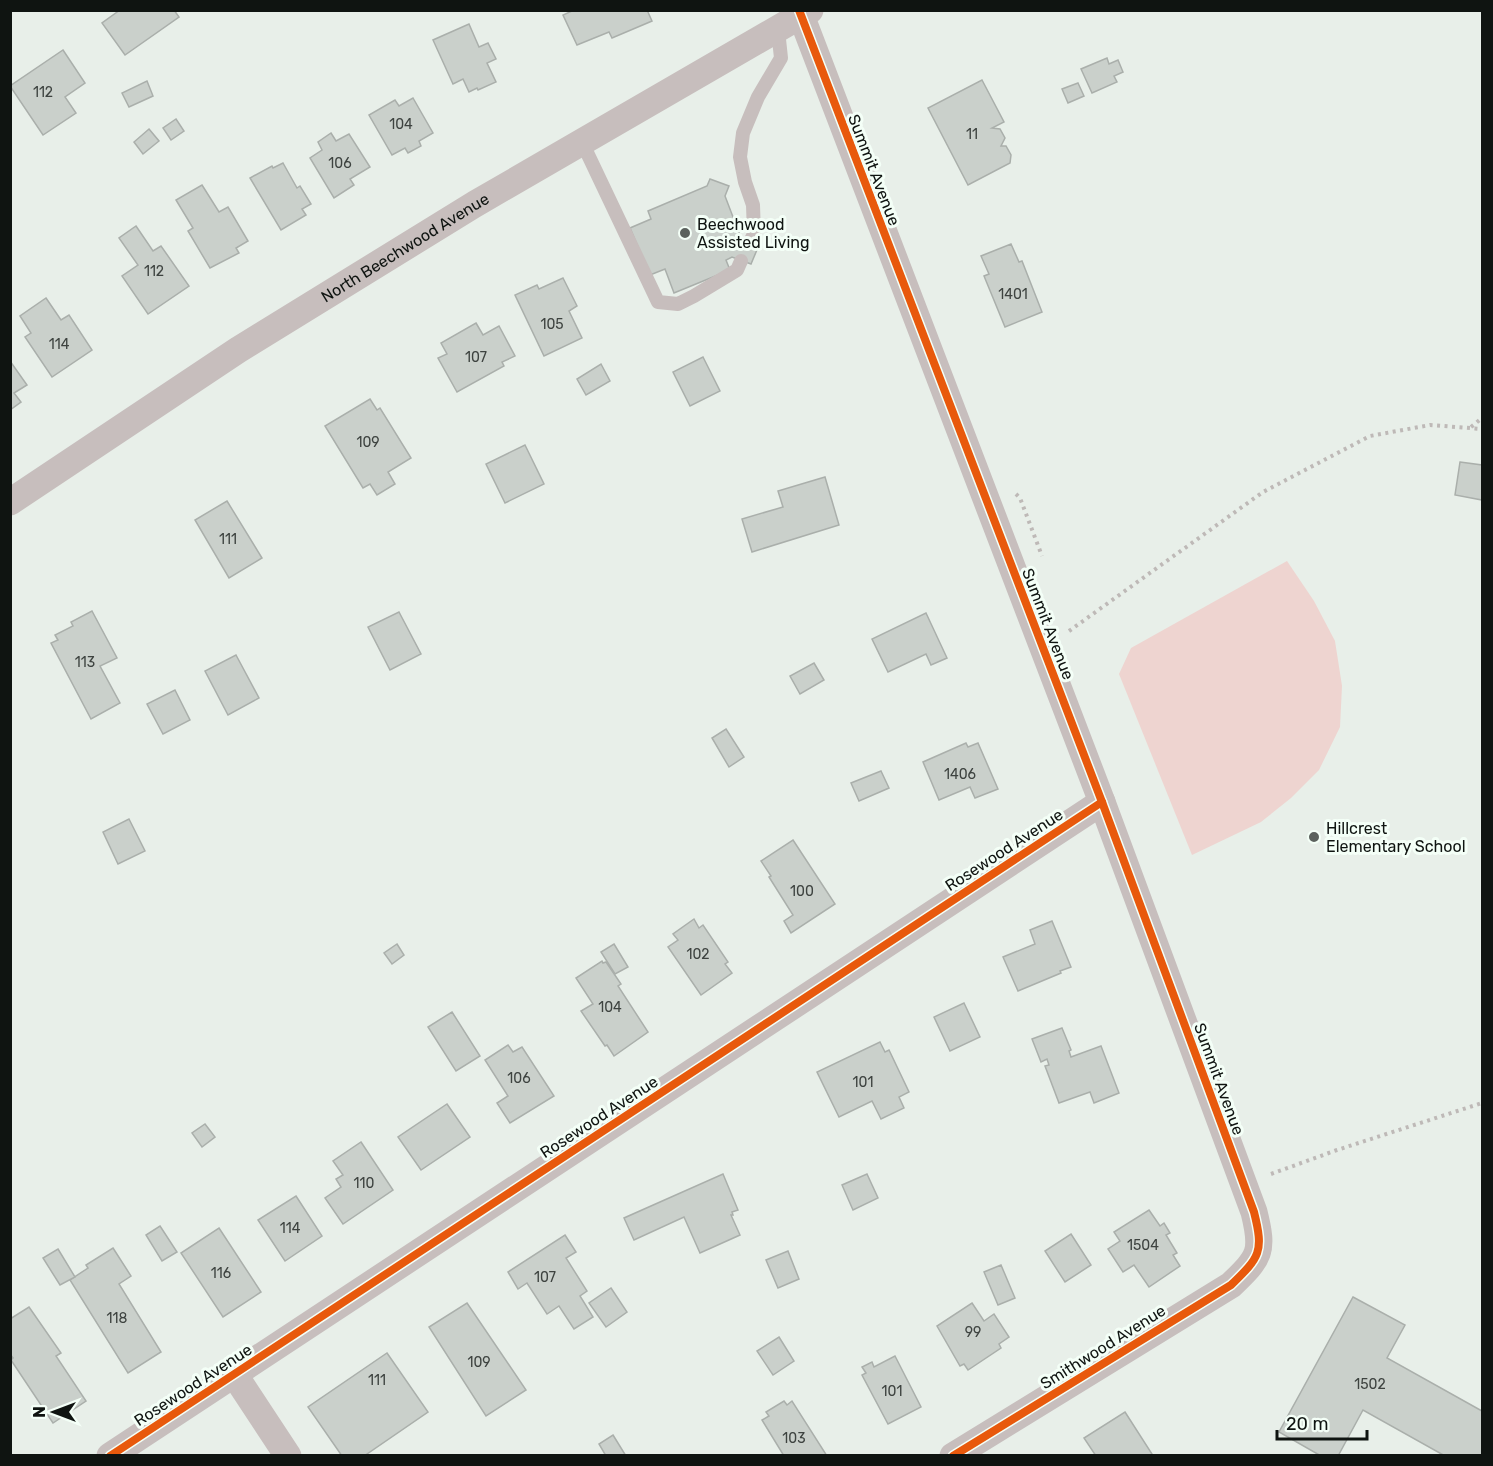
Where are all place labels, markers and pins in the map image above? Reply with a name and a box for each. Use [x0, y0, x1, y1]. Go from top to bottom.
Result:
place label: Beechwood Assisted Living [697, 215, 810, 252]
marker: Beechwood Assisted Living [678, 226, 692, 240]
place label: Hillcrest Elementary School [1326, 819, 1466, 856]
marker: Hillcrest Elementary School [1307, 830, 1321, 844]

